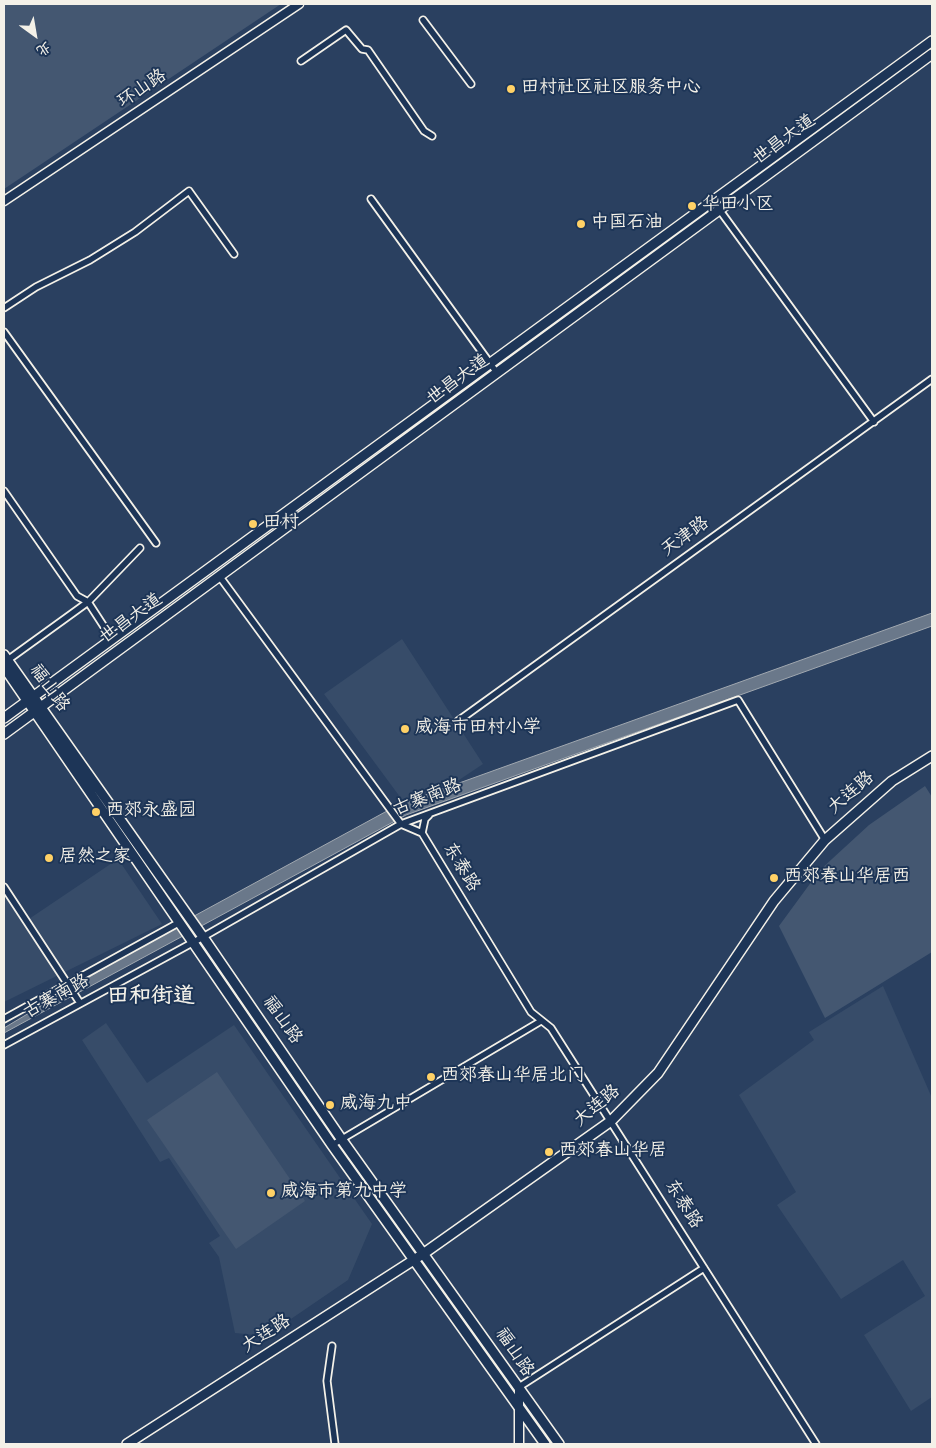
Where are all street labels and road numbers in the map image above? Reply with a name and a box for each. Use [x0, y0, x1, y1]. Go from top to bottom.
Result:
street label: 环山路 [115, 66, 171, 114]
street label: 世昌大道 [750, 111, 820, 171]
street label: 世昌大道 [424, 351, 494, 411]
street label: 天津路 [658, 513, 714, 563]
street label: 世昌大道 [97, 590, 167, 650]
street label: 福山路 [23, 661, 73, 717]
street label: 大连路 [825, 768, 879, 820]
street label: 古寨南路 [391, 776, 465, 822]
street label: 东泰路 [437, 839, 483, 897]
street label: 古寨南路 [20, 971, 94, 1025]
street label: 福山路 [257, 993, 305, 1049]
street label: 大连路 [570, 1081, 626, 1133]
street label: 东泰路 [659, 1176, 705, 1234]
street label: 大连路 [238, 1311, 296, 1359]
street label: 福山路 [489, 1325, 537, 1381]

